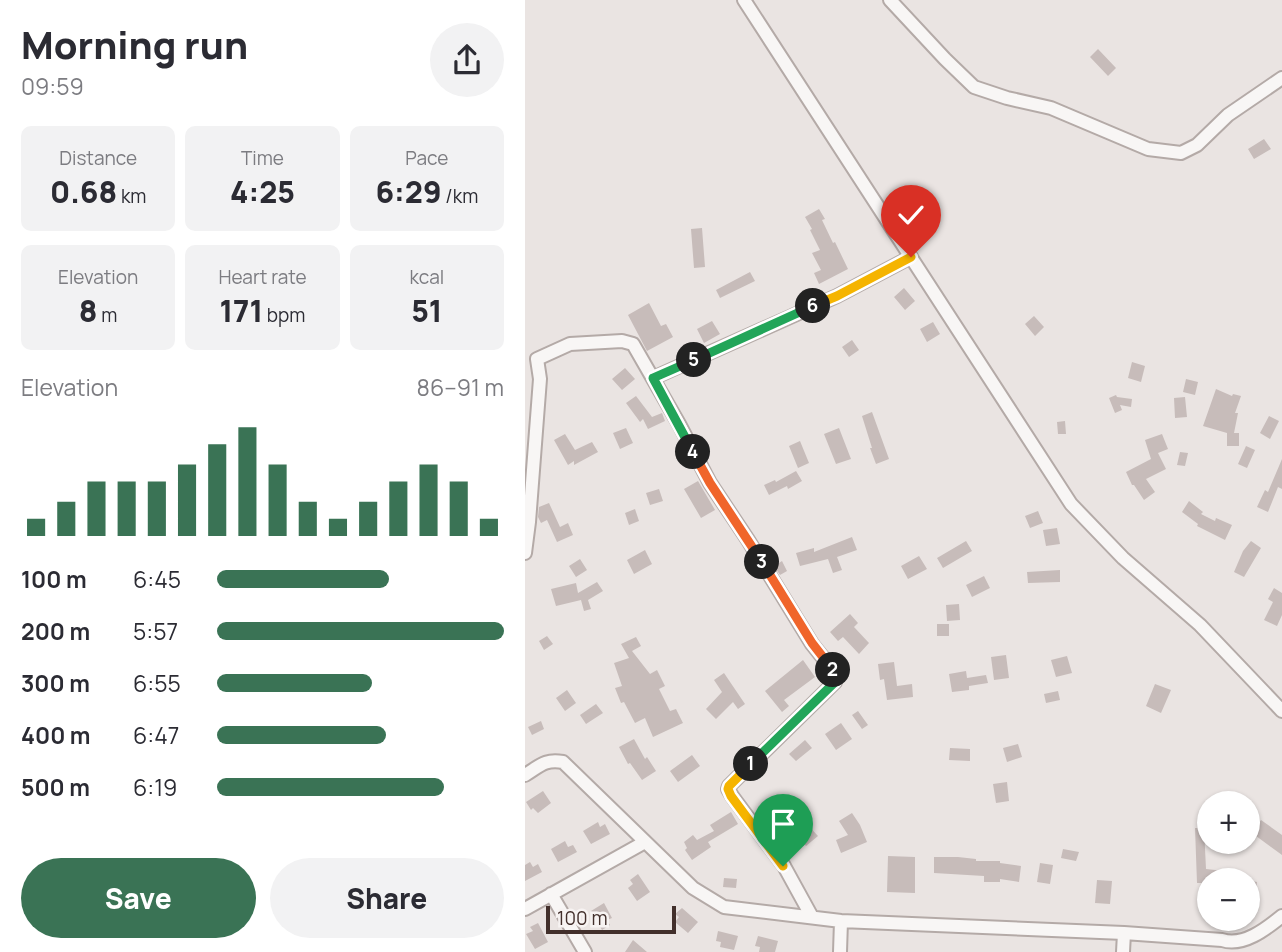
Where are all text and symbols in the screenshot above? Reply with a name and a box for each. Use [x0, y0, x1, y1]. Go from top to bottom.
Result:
text: Morning run [21, 18, 248, 70]
button: share [430, 23, 504, 97]
text: 09:59 [21, 70, 84, 102]
text: Distance [59, 145, 137, 171]
text: Time [241, 145, 284, 171]
text: Pace [405, 145, 448, 171]
text: 0.68 [50, 171, 117, 212]
text: 4:25 [230, 171, 295, 212]
text: 6:29 [375, 171, 442, 212]
text: km [117, 183, 146, 209]
text: /km [442, 183, 478, 209]
pin [881, 185, 941, 257]
icon: check [892, 196, 930, 234]
text: Elevation [58, 264, 138, 290]
text: Heart rate [218, 264, 307, 290]
text: kcal [409, 264, 444, 290]
pin: 6 [795, 288, 831, 324]
text: 8 [79, 290, 98, 331]
text: 171 [220, 290, 263, 331]
text: 51 [411, 290, 442, 331]
text: 6 [807, 292, 818, 318]
text: m [98, 302, 117, 328]
text: bpm [263, 302, 305, 328]
pin: 5 [677, 342, 711, 378]
text: 5 [688, 346, 699, 372]
text: Elevation [21, 371, 118, 403]
text: 86–91 m [417, 371, 504, 403]
pin: 4 [675, 434, 711, 470]
text: 4 [687, 438, 698, 464]
pin: 3 [744, 544, 779, 580]
text: 3 [756, 548, 767, 574]
text: 100 m [21, 563, 87, 595]
text: 6:45 [133, 563, 181, 595]
text: 200 m [21, 615, 90, 647]
text: 5:57 [133, 615, 178, 647]
pin: 2 [815, 652, 851, 688]
text: 2 [827, 656, 838, 682]
text: 300 m [21, 667, 90, 699]
text: 6:55 [133, 667, 181, 699]
text: 400 m [21, 719, 91, 751]
text: 6:47 [133, 719, 179, 751]
pin: 1 [733, 746, 769, 782]
text: 1 [746, 750, 755, 776]
text: 500 m [21, 771, 90, 803]
text: 6:19 [133, 771, 177, 803]
map controls [1197, 791, 1260, 931]
button: + [1197, 791, 1260, 854]
pin [753, 794, 813, 866]
icon: arrive [764, 805, 802, 843]
button: Save [21, 858, 256, 938]
button: Share [270, 858, 504, 938]
button: − [1197, 868, 1260, 931]
scale bar [546, 903, 675, 935]
text: 100 m [557, 905, 608, 931]

